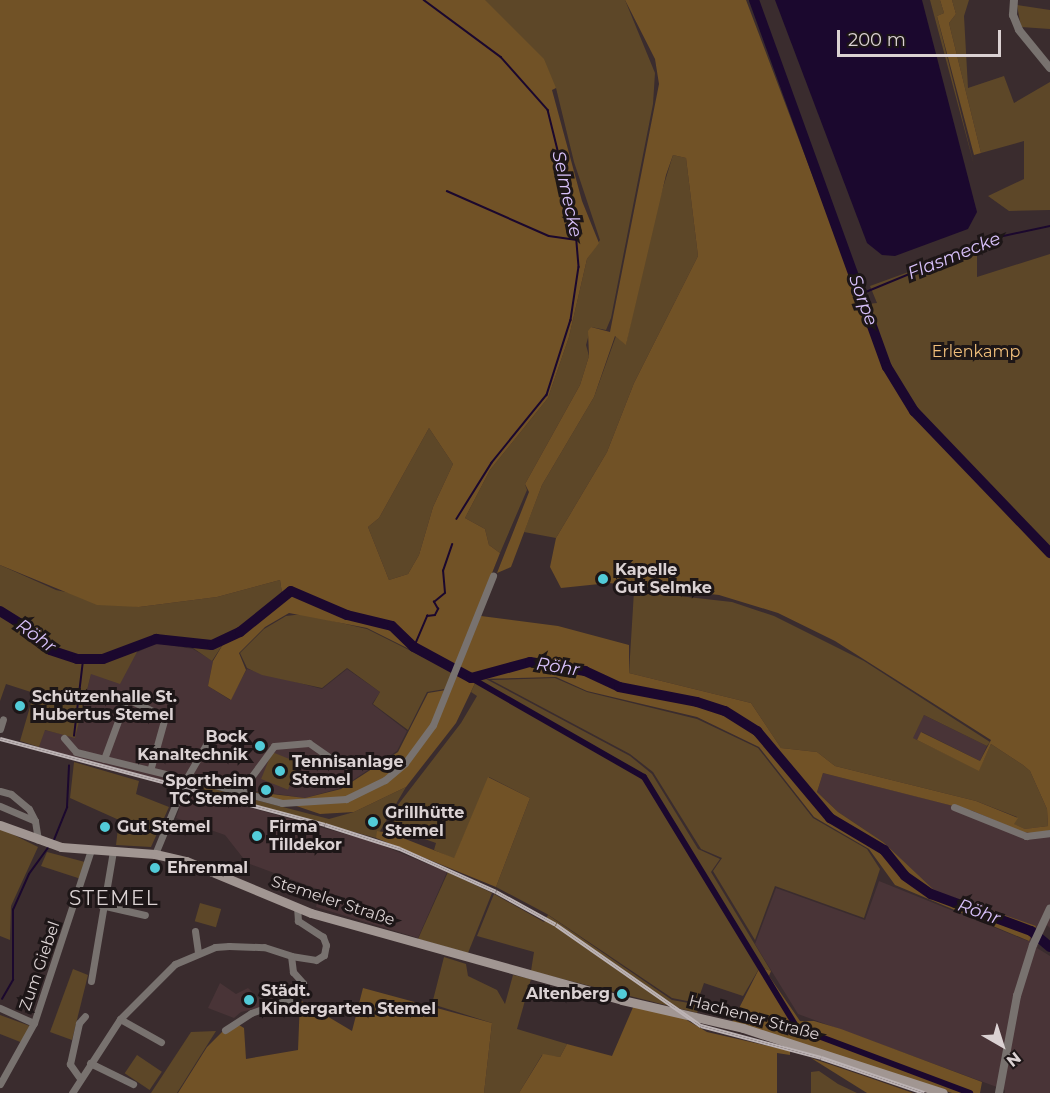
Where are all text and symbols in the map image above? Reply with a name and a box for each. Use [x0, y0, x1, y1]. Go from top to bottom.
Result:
scale bar [840, 18, 1004, 56]
text: 200 m [848, 29, 906, 51]
water label: Selmecke [547, 149, 587, 239]
water label: Flasmecke [904, 228, 1004, 284]
water label: Sorpe [844, 272, 882, 328]
park label: Erlenkamp [932, 342, 1020, 362]
place label: Kapelle Gut Selmke [615, 560, 712, 598]
marker: Kapelle Gut Selmke [596, 572, 610, 586]
water label: Röhr [12, 614, 60, 658]
water label: Röhr [535, 653, 581, 681]
place label: Schützenhalle St. Hubertus Stemel [32, 687, 177, 725]
marker: Schützenhalle St. Hubertus Stemel [13, 699, 27, 713]
place label: Bock Kanaltechnik [137, 727, 248, 765]
marker: Bock Kanaltechnik [253, 739, 267, 753]
place label: Tennisanlage Stemel [292, 752, 404, 790]
marker: Tennisanlage Stemel [273, 764, 287, 778]
place label: Sportheim TC Stemel [165, 771, 254, 809]
marker: Sportheim TC Stemel [259, 783, 273, 797]
place label: Grillhütte Stemel [385, 803, 464, 841]
marker: Grillhütte Stemel [366, 815, 380, 829]
place label: Gut Stemel [117, 817, 211, 837]
place label: Firma Tilldekor [269, 817, 342, 855]
marker: Gut Stemel [98, 820, 112, 834]
marker: Firma Tilldekor [250, 829, 264, 843]
place label: Ehrenmal [167, 858, 248, 878]
marker: Ehrenmal [148, 861, 162, 875]
street label: Stemeler Straße [269, 872, 397, 930]
district label: STEMEL [69, 886, 159, 910]
water label: Röhr [955, 894, 1003, 930]
street label: Zum Giebel [16, 919, 64, 1013]
place label: Städt. Kindergarten Stemel [261, 981, 436, 1019]
place label: Altenberg [526, 984, 610, 1004]
marker: Altenberg [615, 987, 629, 1001]
street label: Hachener Straße [686, 991, 822, 1045]
marker: Städt. Kindergarten Stemel [242, 993, 256, 1007]
north arrow [972, 1015, 1032, 1075]
text: N [1003, 1048, 1025, 1071]

